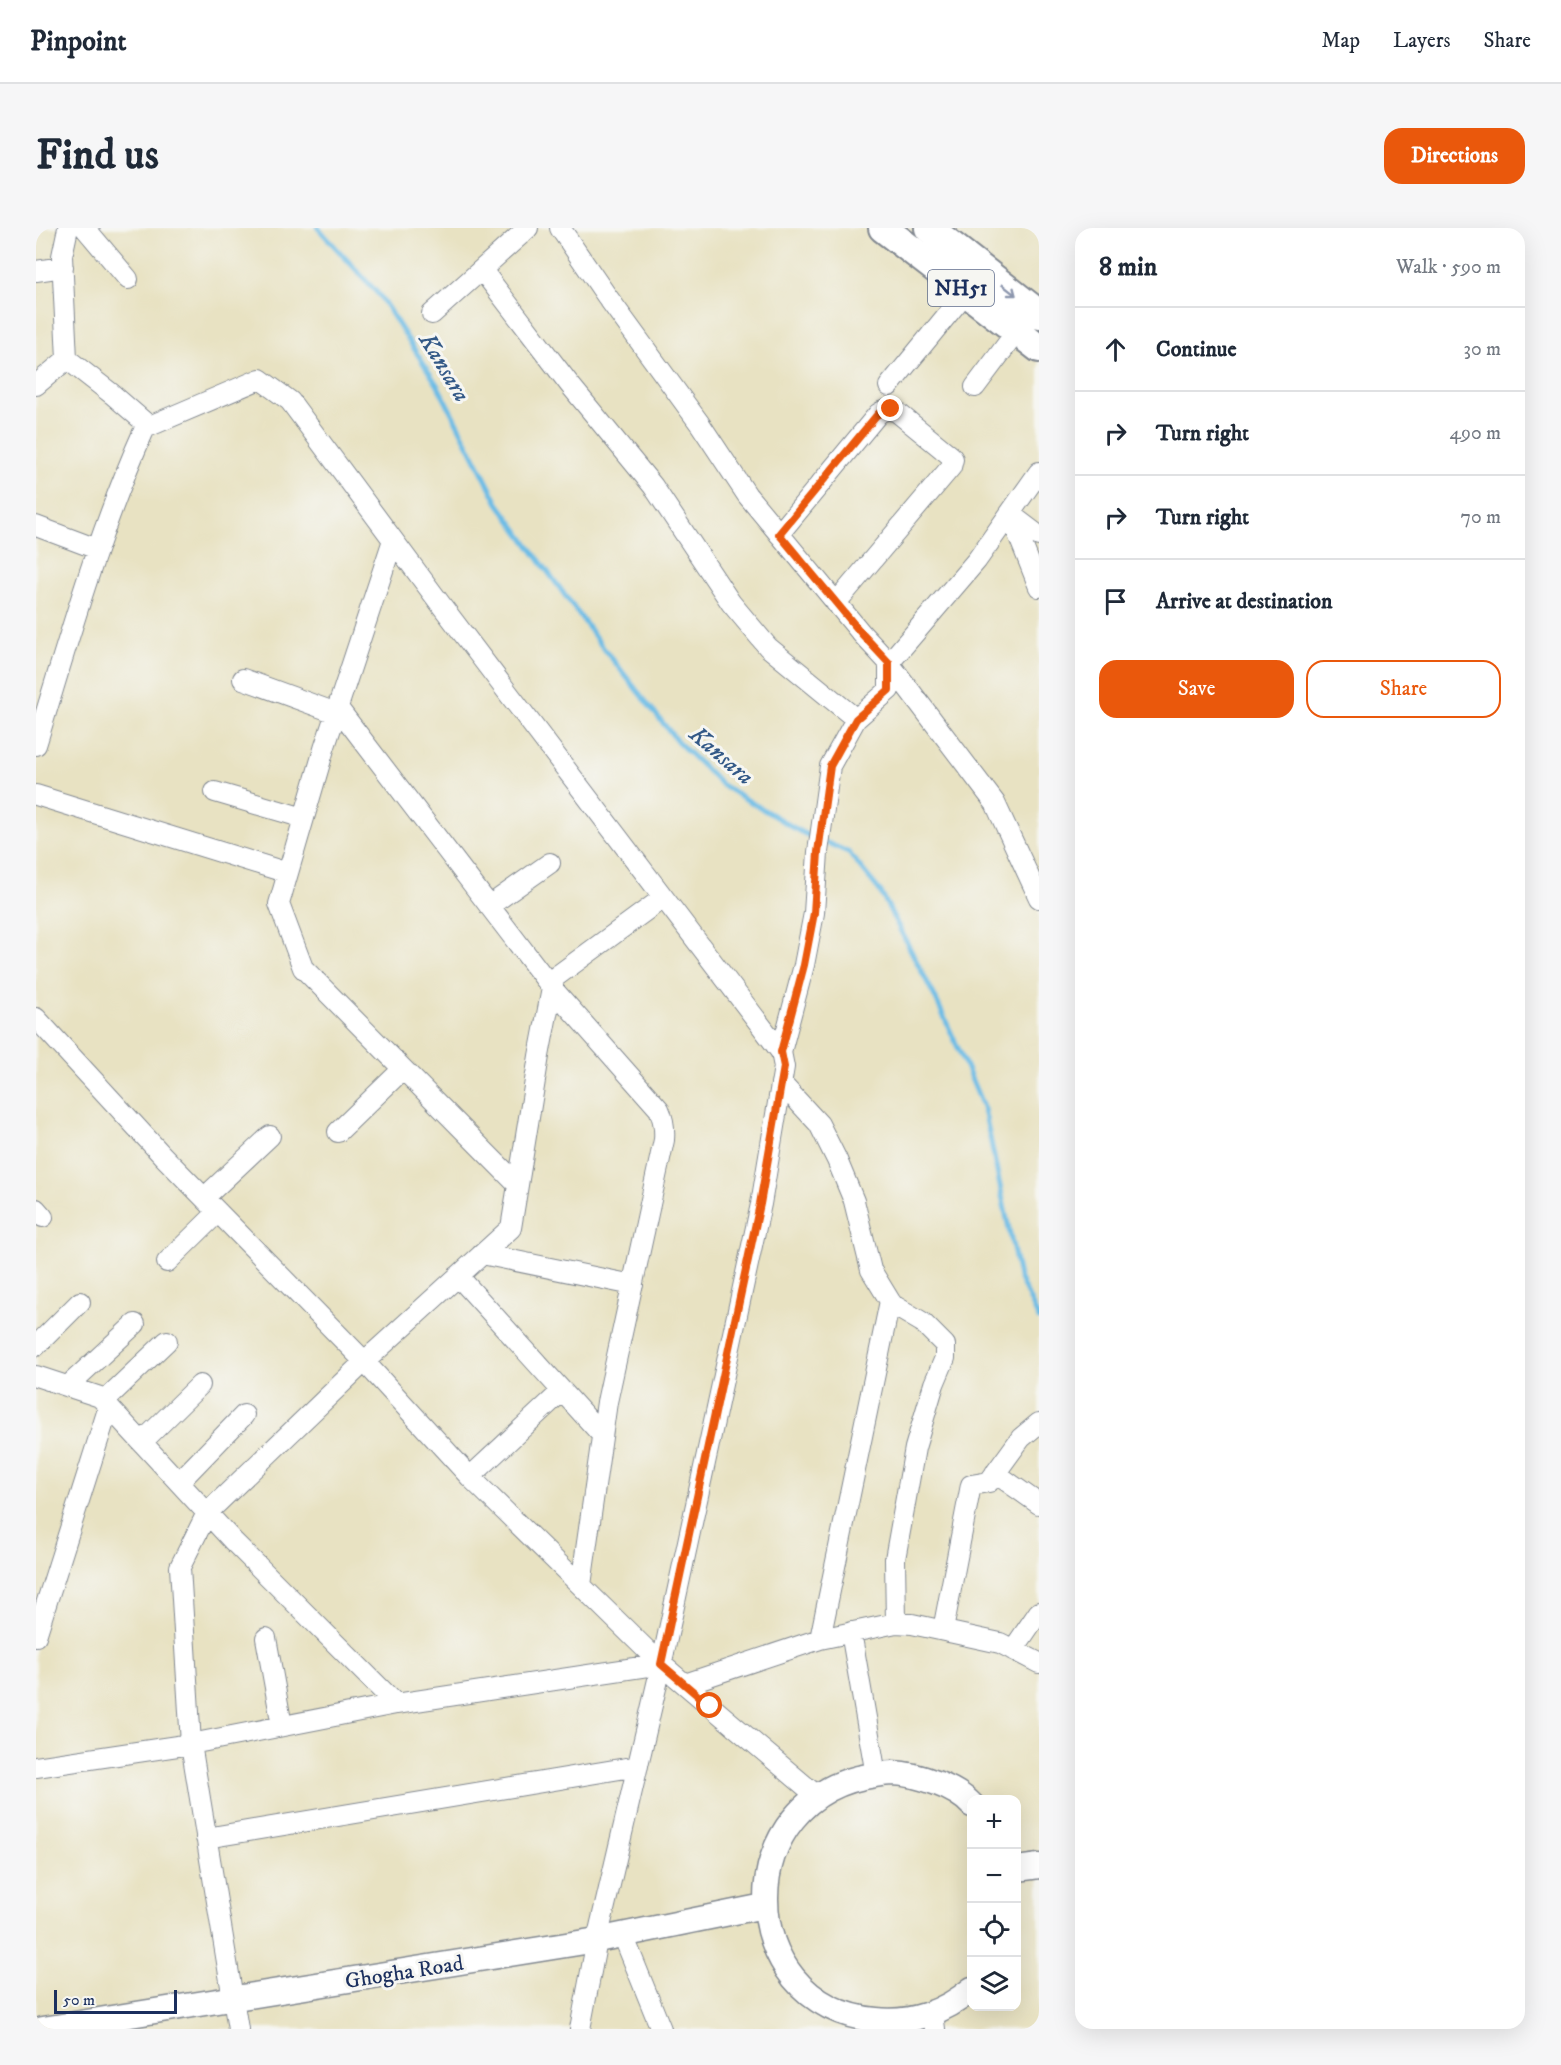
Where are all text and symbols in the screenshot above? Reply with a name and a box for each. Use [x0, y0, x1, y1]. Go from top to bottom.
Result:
text: Pinpoint [30, 24, 126, 59]
text: Map [1321, 28, 1360, 54]
text: Layers [1393, 28, 1451, 54]
text: Share [1484, 28, 1531, 54]
button: Directions [1384, 128, 1525, 184]
text: Find us [36, 130, 159, 182]
text: 8 min [1099, 251, 1157, 284]
text: Walk · 590 m [1396, 255, 1501, 280]
road number: NH51 [928, 270, 994, 306]
one-way arrow [1000, 283, 1016, 296]
water label: Kansara [411, 327, 476, 408]
icon: ahead [1099, 333, 1132, 366]
text: Continue [1156, 336, 1237, 363]
text: 30 m [1463, 337, 1501, 362]
route end [877, 395, 903, 421]
icon: right [1099, 417, 1132, 450]
text: Turn right [1156, 420, 1249, 447]
text: 490 m [1449, 421, 1501, 446]
icon: right [1099, 501, 1132, 534]
text: Turn right [1156, 504, 1249, 531]
text: 70 m [1460, 505, 1501, 530]
icon: arrive [1099, 585, 1132, 618]
text: Arrive at destination [1156, 588, 1333, 615]
button: Save [1099, 660, 1294, 718]
button: Share [1306, 660, 1501, 718]
water label: Kansara [682, 719, 760, 792]
route start [696, 1692, 722, 1718]
map controls [967, 1795, 1021, 2011]
button: + [967, 1795, 1021, 1849]
button: − [967, 1849, 1021, 1903]
button: locate [967, 1903, 1021, 1957]
street label: Ghogha Road [343, 1950, 465, 1995]
button: layers [967, 1957, 1021, 2011]
scale bar [54, 1987, 177, 2014]
text: 50 m [63, 1990, 95, 2010]

